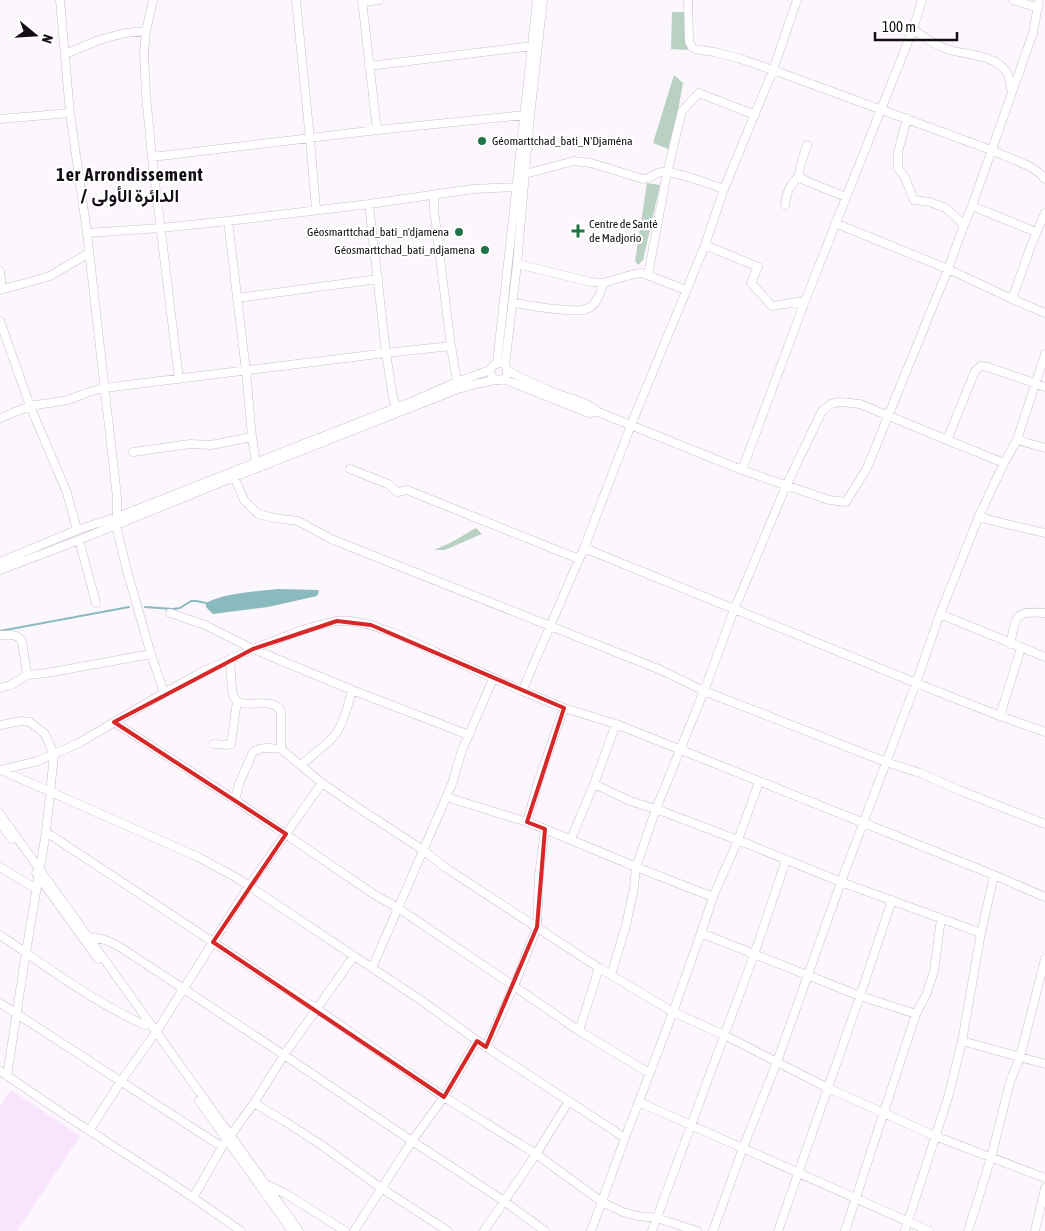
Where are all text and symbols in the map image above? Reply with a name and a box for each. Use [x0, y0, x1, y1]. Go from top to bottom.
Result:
north arrow [10, 10, 60, 60]
scale bar [875, 10, 958, 42]
text: 100 m [882, 18, 916, 35]
text: N [38, 33, 56, 45]
place label: Géomarttchad_bati_N'Djaména [492, 134, 633, 148]
marker: Géomarttchad_bati_N'Djaména [476, 135, 488, 147]
district label: 1er Arrondissement / الدائرة الأولى [56, 164, 204, 207]
place label: Centre de Santé de Madjorio [589, 217, 658, 245]
marker: Centre de Santé de Madjorio [571, 224, 585, 238]
place label: Géosmarttchad_bati_n'djamena [307, 225, 449, 239]
marker: Géosmarttchad_bati_n'djamena [453, 226, 465, 238]
place label: Géosmarttchad_bati_ndjamena [334, 243, 475, 257]
marker: Géosmarttchad_bati_ndjamena [479, 244, 491, 256]

